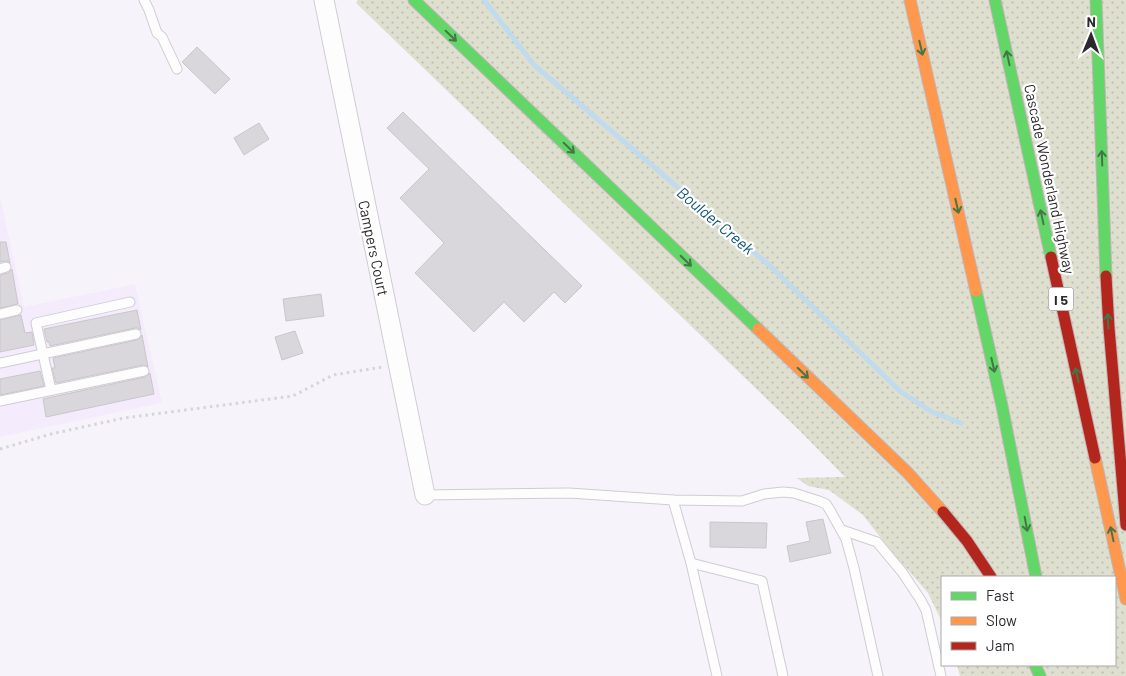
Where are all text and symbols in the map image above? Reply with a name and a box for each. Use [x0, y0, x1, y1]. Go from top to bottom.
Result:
north arrow [1066, 10, 1116, 60]
text: N [1086, 13, 1096, 30]
one-way arrow [445, 30, 458, 42]
one-way arrow [917, 39, 926, 55]
one-way arrow [1003, 50, 1012, 66]
street label: Cascade Wonderland Highway [1021, 82, 1079, 276]
one-way arrow [562, 142, 575, 154]
one-way arrow [1097, 151, 1107, 167]
water label: Boulder Creek [674, 182, 759, 258]
one-way arrow [953, 198, 962, 214]
street label: Campers Court [355, 199, 393, 297]
one-way arrow [1037, 209, 1047, 225]
one-way arrow [680, 255, 692, 267]
road number: I 5 [1048, 288, 1074, 310]
one-way arrow [1104, 313, 1113, 329]
one-way arrow [989, 356, 998, 372]
one-way arrow [797, 367, 810, 379]
one-way arrow [1072, 368, 1081, 384]
one-way arrow [1021, 515, 1031, 531]
one-way arrow [1107, 527, 1116, 543]
legend [941, 576, 1116, 666]
text: Fast [986, 586, 1014, 604]
text: Slow [986, 611, 1017, 629]
text: Jam [986, 636, 1015, 654]

